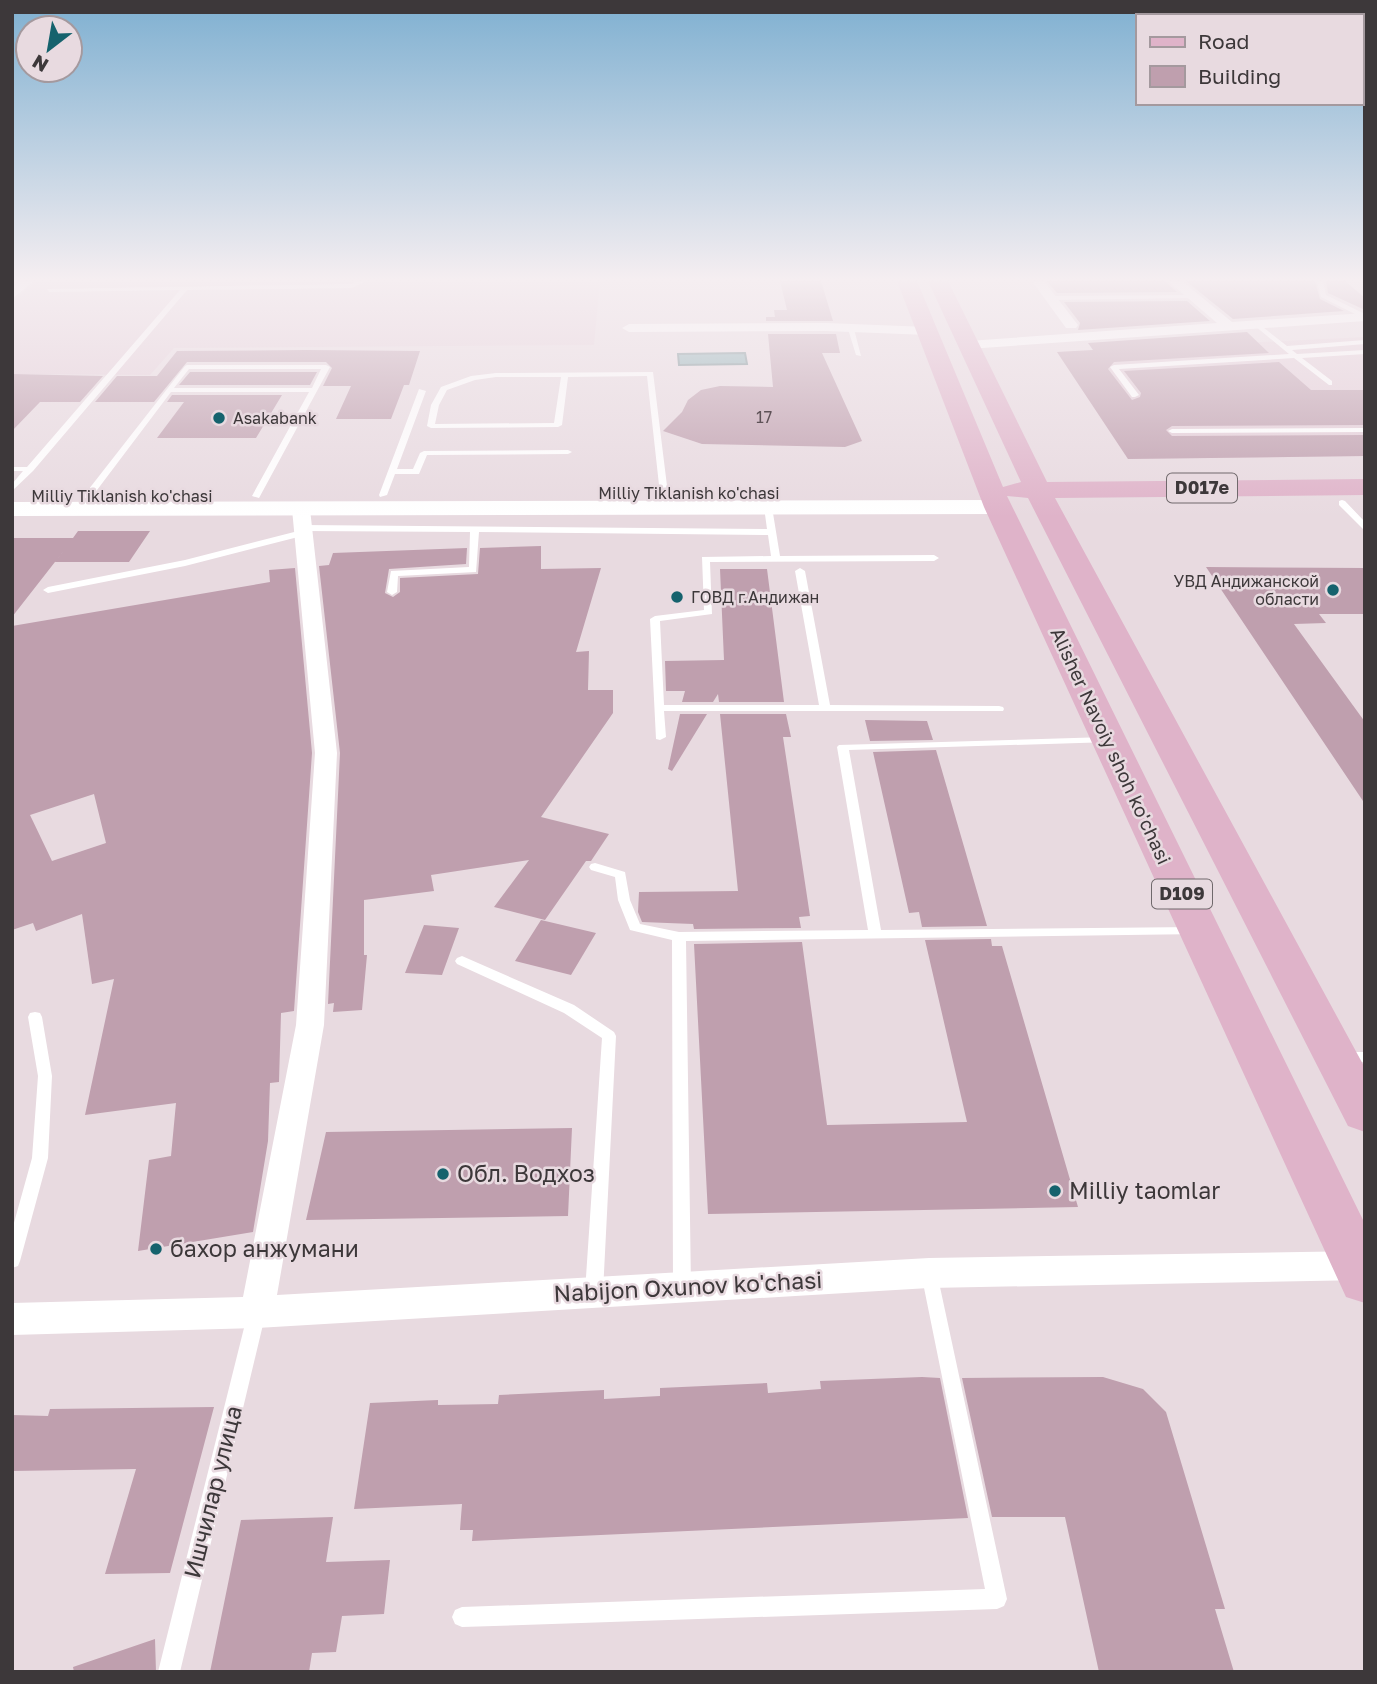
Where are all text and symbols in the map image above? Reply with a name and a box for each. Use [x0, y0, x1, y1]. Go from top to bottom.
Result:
north arrow [14, 14, 84, 84]
legend [1136, 14, 1363, 105]
text: Road [1198, 28, 1249, 54]
text: N [28, 50, 52, 78]
text: Building [1198, 63, 1281, 89]
house number: 17 [756, 407, 772, 427]
place label: Asakabank [233, 408, 317, 428]
marker: Asakabank [211, 410, 227, 426]
road number: D017e [1167, 474, 1237, 502]
street label: Milliy Tiklanish ko'chasi [598, 483, 780, 503]
street label: Milliy Tiklanish ko'chasi [31, 486, 213, 506]
place label: УВД Андижанской области [1174, 571, 1319, 609]
marker: УВД Андижанской области [1325, 582, 1341, 598]
place label: ГОВД г.Андижан [691, 587, 819, 607]
marker: ГОВД г.Андижан [669, 589, 685, 605]
street label: Alisher Navoiy shoh ko'chasi [1046, 624, 1176, 868]
road number: D109 [1152, 880, 1212, 908]
place label: Обл. Водхоз [457, 1159, 595, 1187]
marker: Обл. Водхоз [435, 1166, 451, 1182]
place label: Milliy taomlar [1069, 1176, 1220, 1204]
marker: Milliy taomlar [1047, 1183, 1063, 1199]
place label: бахор анжумани [170, 1234, 359, 1262]
marker: бахор анжумани [148, 1241, 164, 1257]
street label: Nabijon Oxunov ko'chasi [553, 1265, 823, 1307]
street label: Ишчилар улица [177, 1403, 247, 1581]

